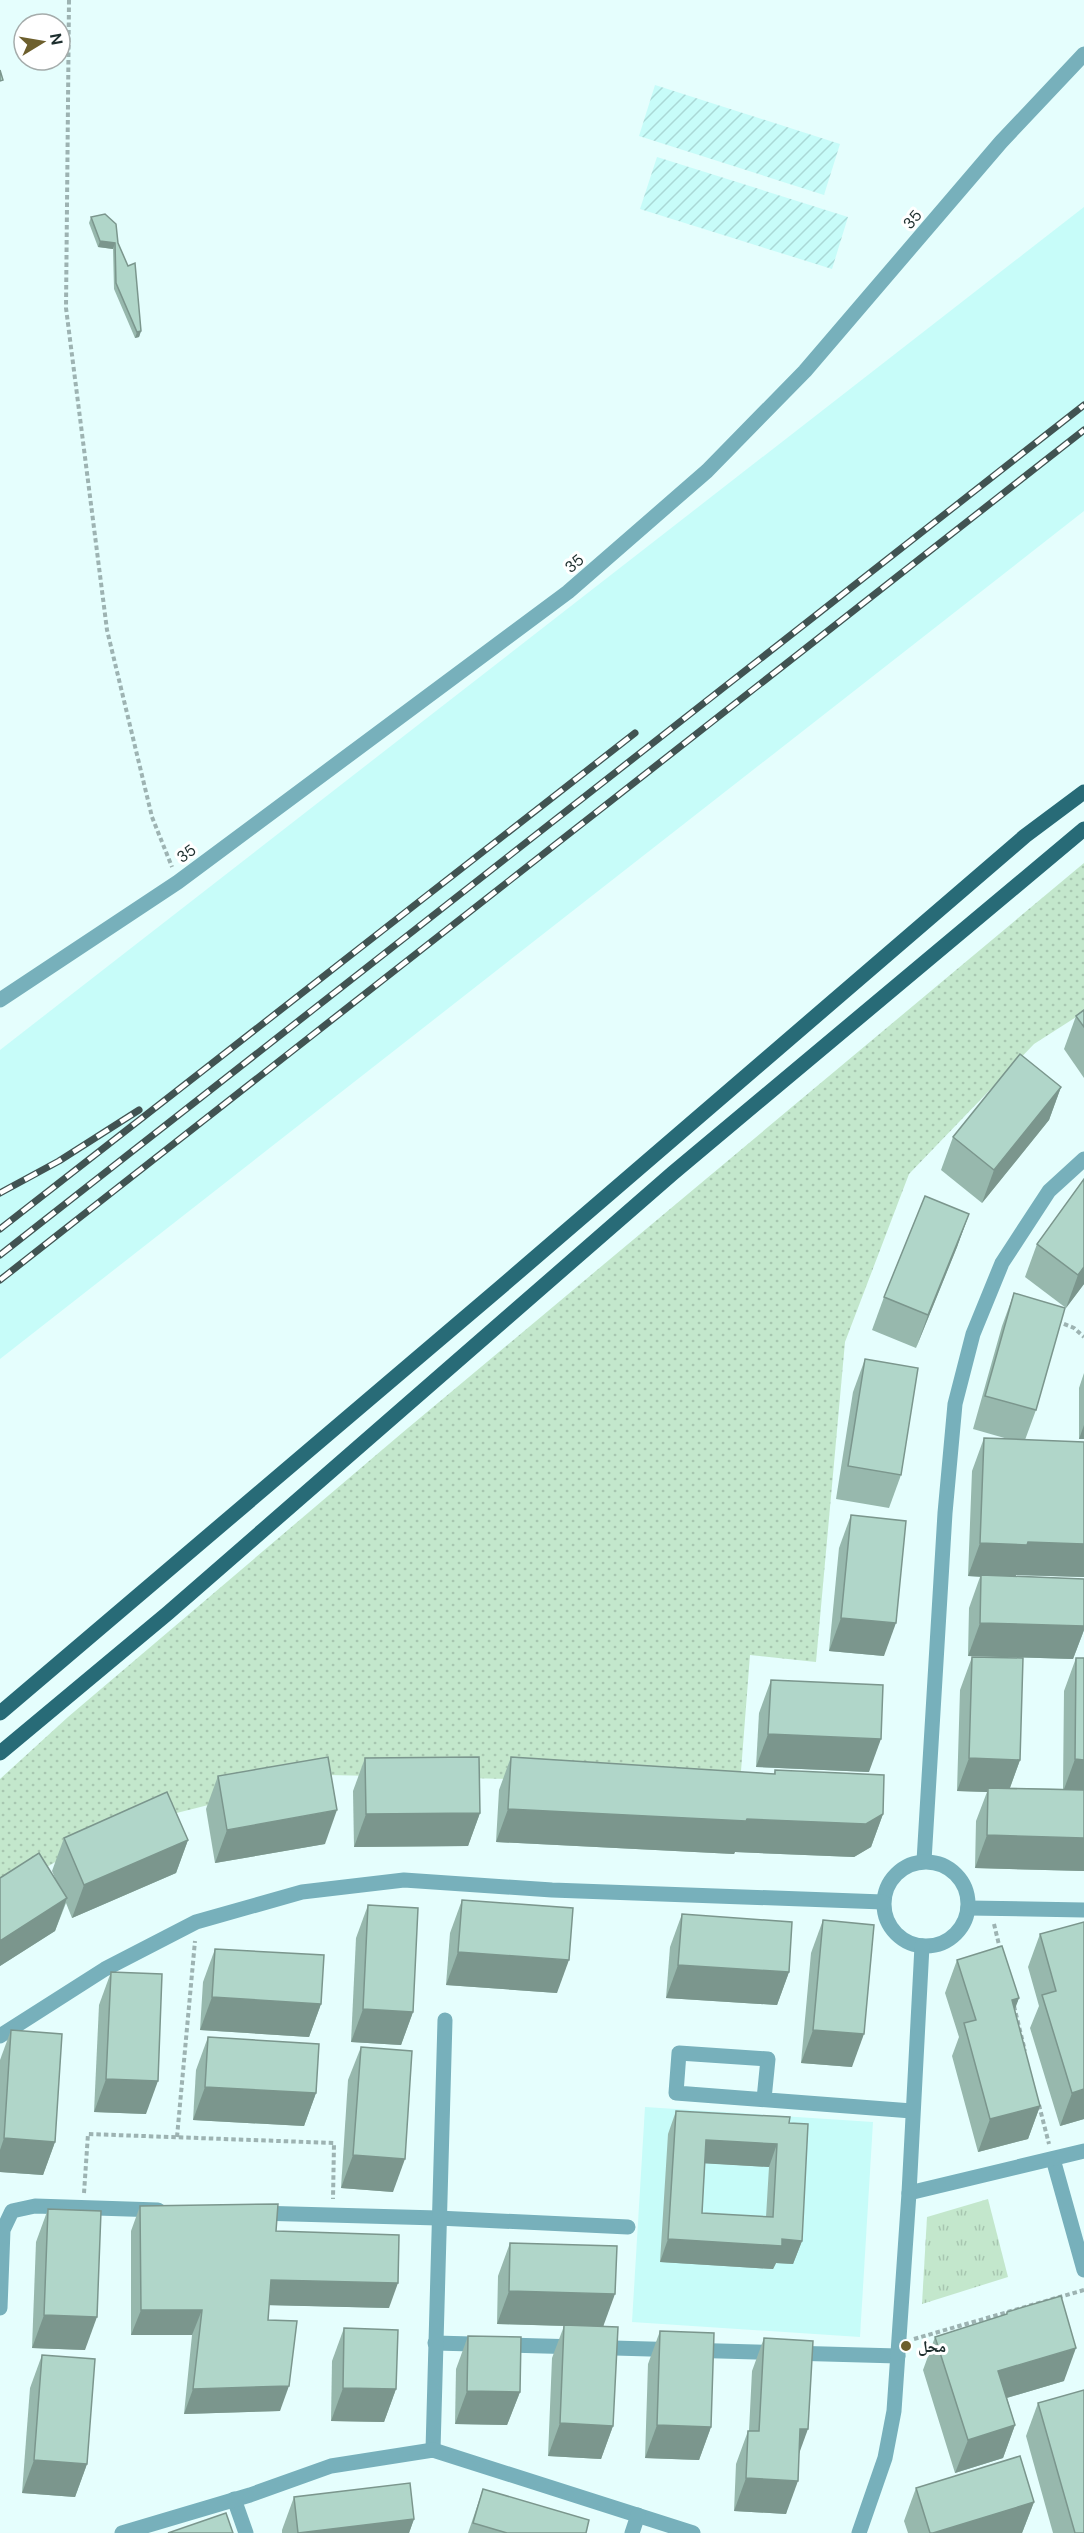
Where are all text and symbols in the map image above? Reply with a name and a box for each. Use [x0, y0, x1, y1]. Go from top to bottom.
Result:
north arrow [12, 12, 72, 72]
text: N [45, 32, 68, 47]
street label: 35 [898, 205, 927, 233]
street label: 35 [560, 549, 588, 578]
street label: 35 [172, 839, 200, 868]
place label: محل [918, 2336, 946, 2357]
marker: محل [899, 2339, 913, 2353]

